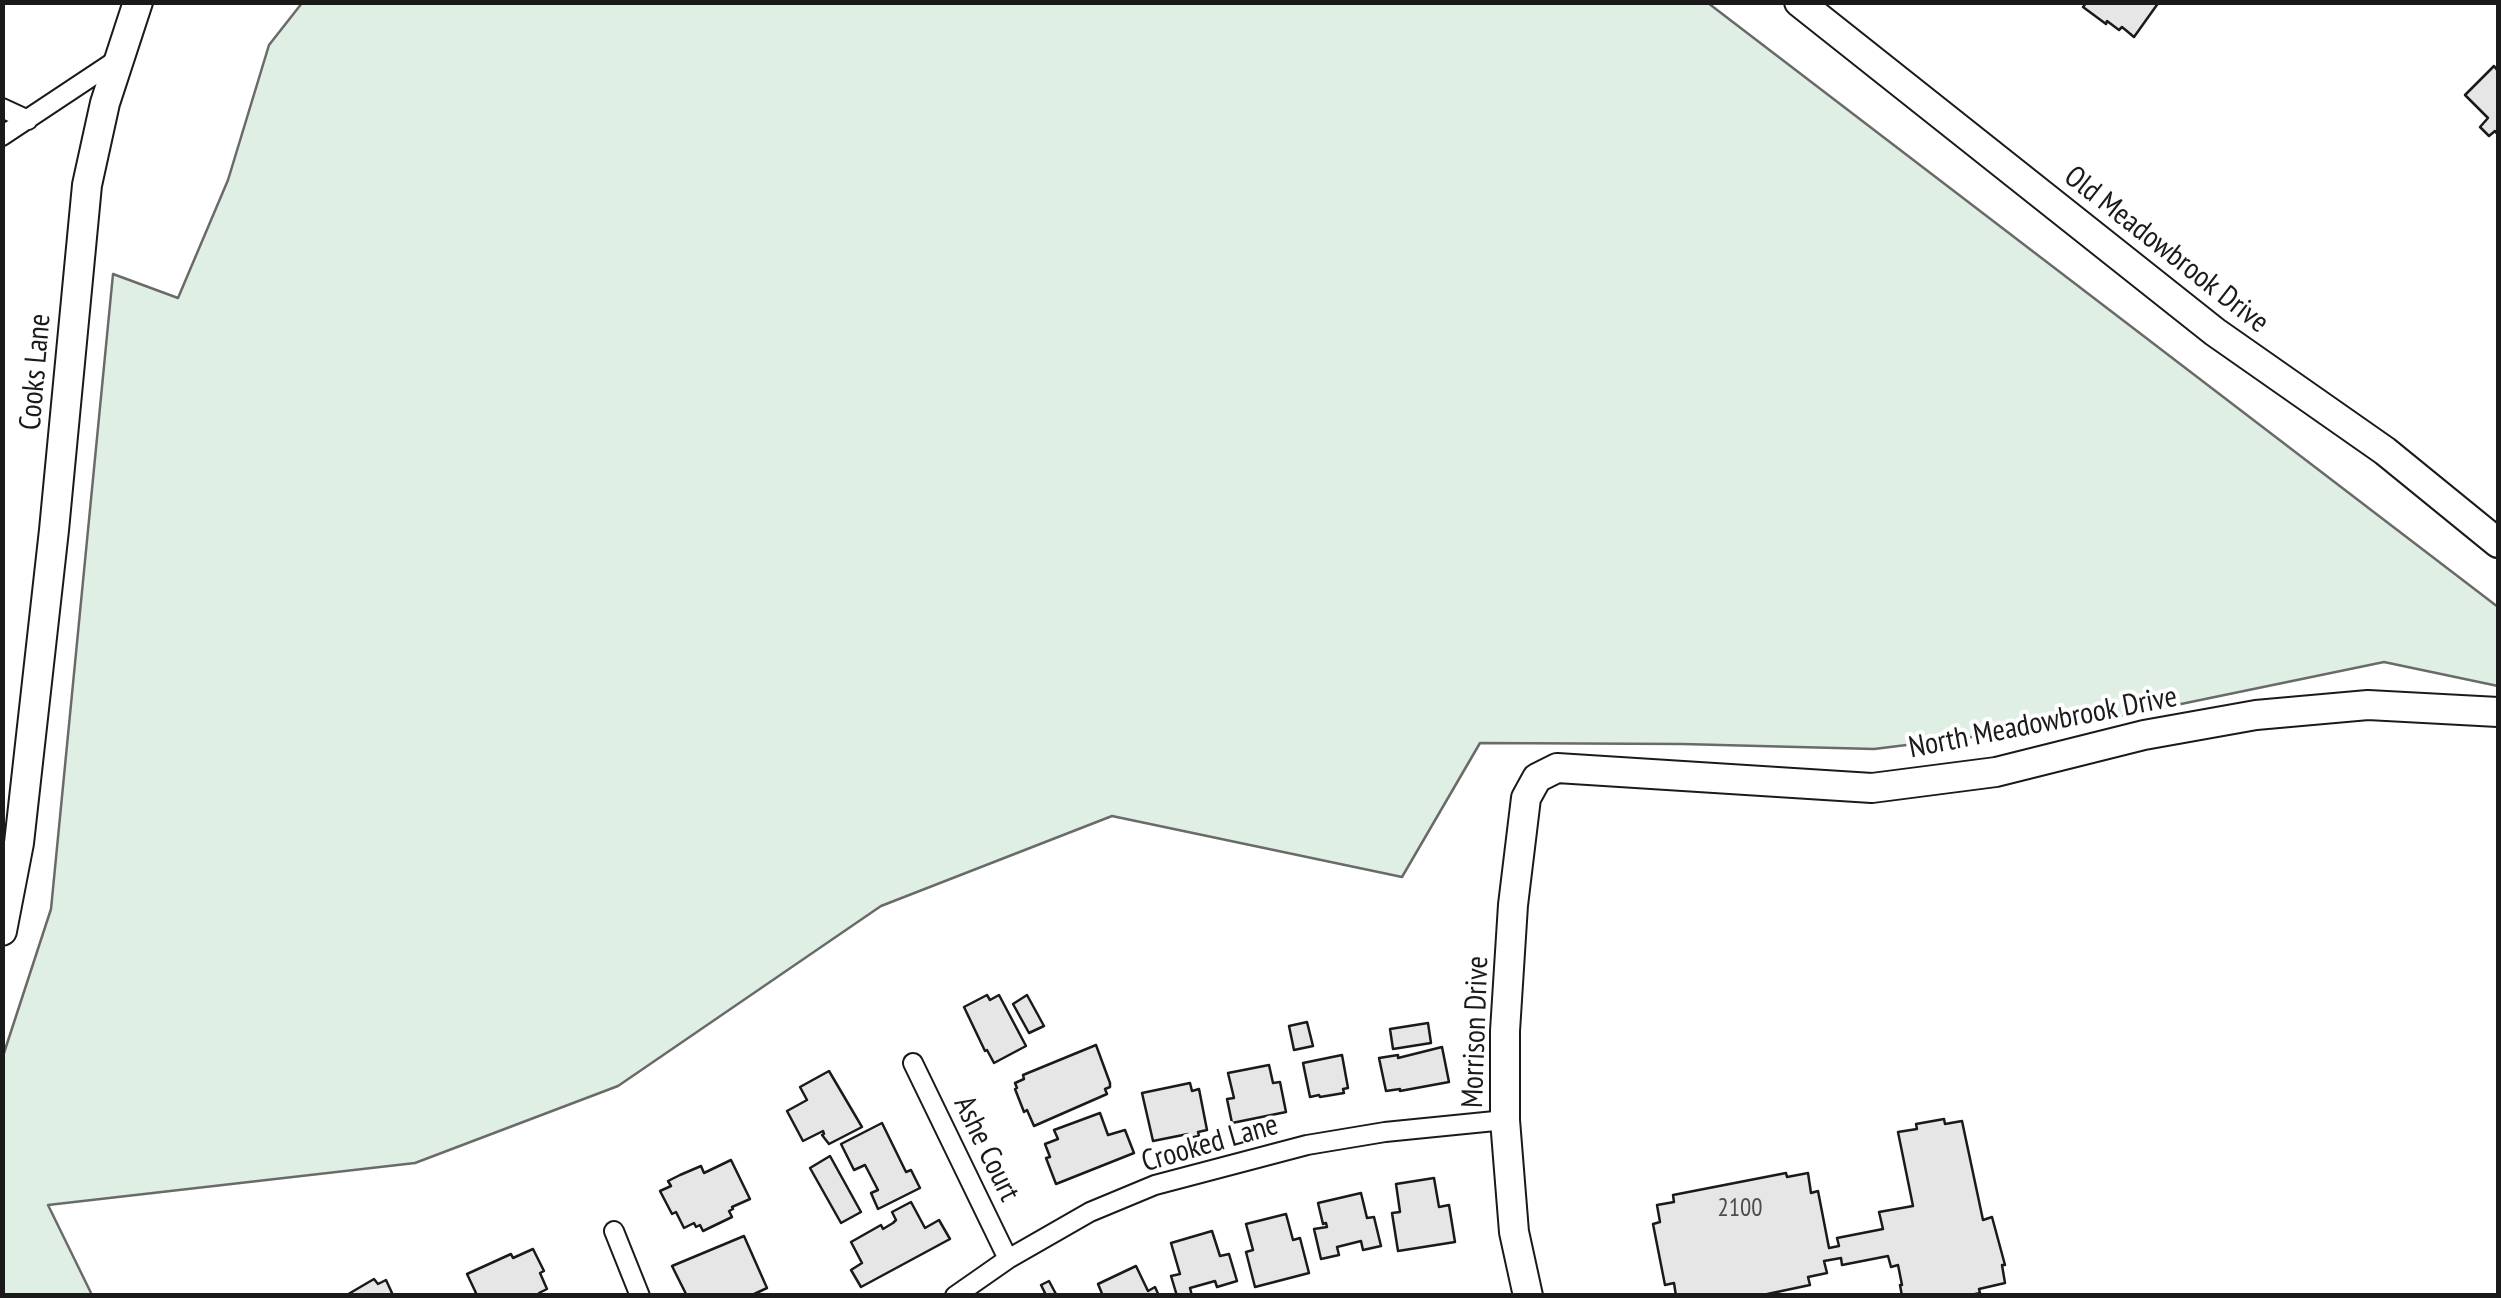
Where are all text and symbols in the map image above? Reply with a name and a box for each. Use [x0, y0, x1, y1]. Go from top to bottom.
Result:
street label: Old Meadowbrook Drive [2057, 159, 2275, 341]
street label: Cooks Lane [13, 312, 59, 432]
street label: North Meadowbrook Drive [1906, 679, 2180, 767]
street label: Morrison Drive [1455, 955, 1497, 1109]
street label: Ashe Court [945, 1091, 1027, 1207]
street label: Crooked Lane [1138, 1107, 1282, 1181]
house number: 2100 [1718, 1194, 1762, 1224]

